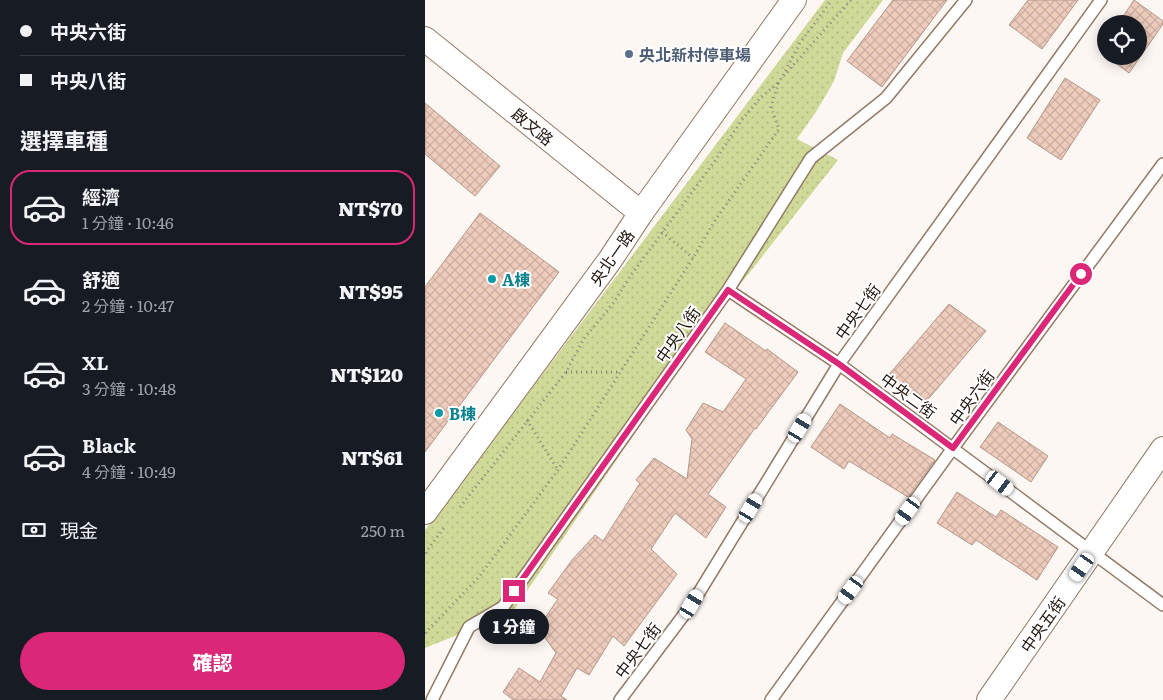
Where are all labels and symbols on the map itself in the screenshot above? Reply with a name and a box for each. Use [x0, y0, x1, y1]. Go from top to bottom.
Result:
place label: 央北新村停車場 [639, 42, 751, 66]
marker: 央北新村停車場 [623, 48, 635, 60]
street label: 啟文路 [507, 102, 559, 150]
street label: 央北一路 [583, 224, 639, 290]
route start [1070, 263, 1092, 285]
place label: A棟 [502, 267, 530, 291]
marker: A棟 [486, 273, 498, 285]
street label: 中央七街 [828, 278, 886, 344]
street label: 中央八街 [649, 301, 705, 367]
street label: 中央六街 [942, 364, 1000, 430]
street label: 中央二街 [876, 366, 942, 424]
place label: B棟 [449, 401, 476, 425]
marker: B棟 [433, 407, 445, 419]
car [785, 411, 814, 445]
car [983, 468, 1016, 498]
car [736, 491, 765, 525]
car [893, 494, 922, 528]
car [1067, 550, 1096, 584]
car [836, 573, 865, 607]
route end [503, 580, 525, 602]
car [677, 587, 706, 621]
street label: 中央五街 [1014, 591, 1070, 657]
callout: 1 分鐘 [479, 608, 549, 644]
street label: 中央七街 [608, 617, 666, 683]

